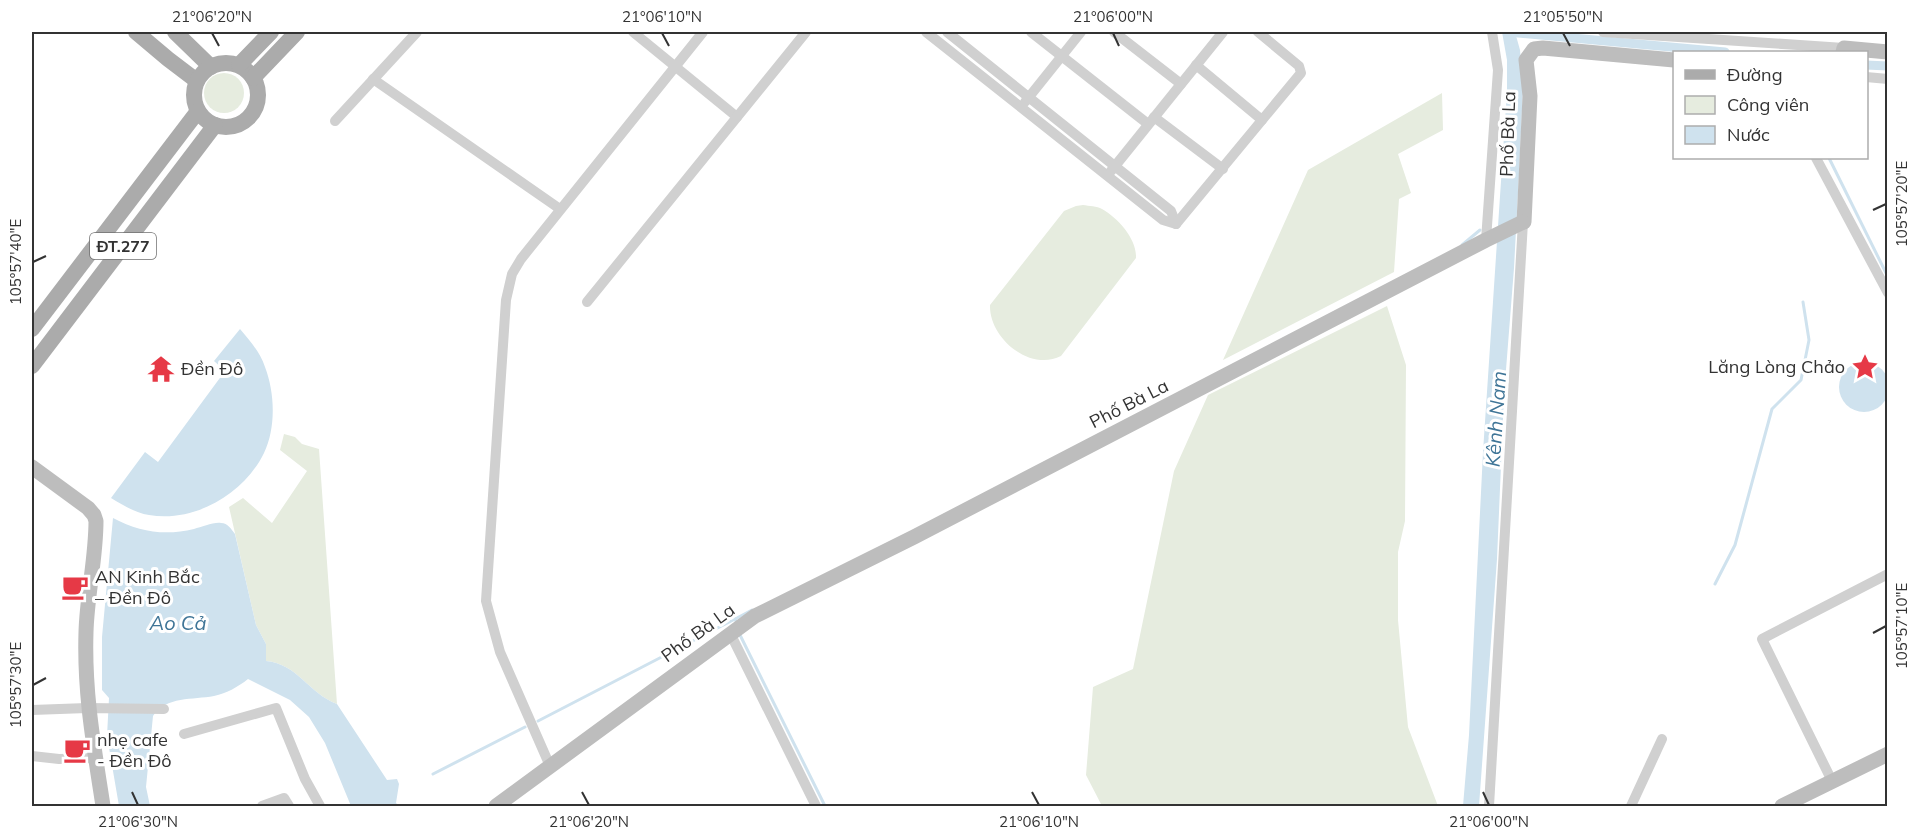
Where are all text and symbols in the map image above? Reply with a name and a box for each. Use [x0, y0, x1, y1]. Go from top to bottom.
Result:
text: 21°06'20"N [172, 7, 252, 26]
text: 21°06'10"N [622, 7, 702, 26]
text: 21°06'00"N [1073, 7, 1153, 26]
text: 21°05'50"N [1523, 7, 1603, 26]
legend [1673, 51, 1868, 159]
text: Đường [1727, 63, 1783, 86]
street label: Phố Bà La [1495, 91, 1520, 177]
text: Công viên [1727, 93, 1809, 116]
text: Nước [1727, 123, 1770, 146]
text: 105°57'20"E [1892, 161, 1911, 247]
text: 105°57'40"E [6, 219, 25, 305]
road number: ĐT.277 [90, 233, 156, 259]
place icon: Lăng Lòng Chảo [1850, 352, 1880, 382]
temple icon: Đền Đô [146, 354, 176, 384]
place label: Lăng Lòng Chảo [1708, 355, 1845, 378]
place label: Đền Đô [181, 357, 243, 380]
water label: Kênh Nam [1480, 370, 1511, 468]
street label: Phố Bà La [1085, 374, 1172, 433]
place label: AN Kinh Bắc – Đền Đô [95, 565, 200, 609]
cafe icon: AN Kinh Bắc – Đền Đô [60, 572, 90, 602]
text: 105°57'10"E [1892, 583, 1911, 669]
street label: Phố Bà La [656, 598, 739, 667]
water label: Ao Cả [149, 610, 206, 635]
text: 105°57'30"E [6, 642, 25, 728]
place label: nhẹ cafe - Đền Đô [97, 728, 172, 772]
cafe icon: nhẹ cafe - Đền Đô [62, 735, 92, 765]
text: 21°06'30"N [98, 812, 178, 831]
text: 21°06'20"N [549, 812, 629, 831]
text: 21°06'10"N [999, 812, 1079, 831]
text: 21°06'00"N [1449, 812, 1529, 831]

